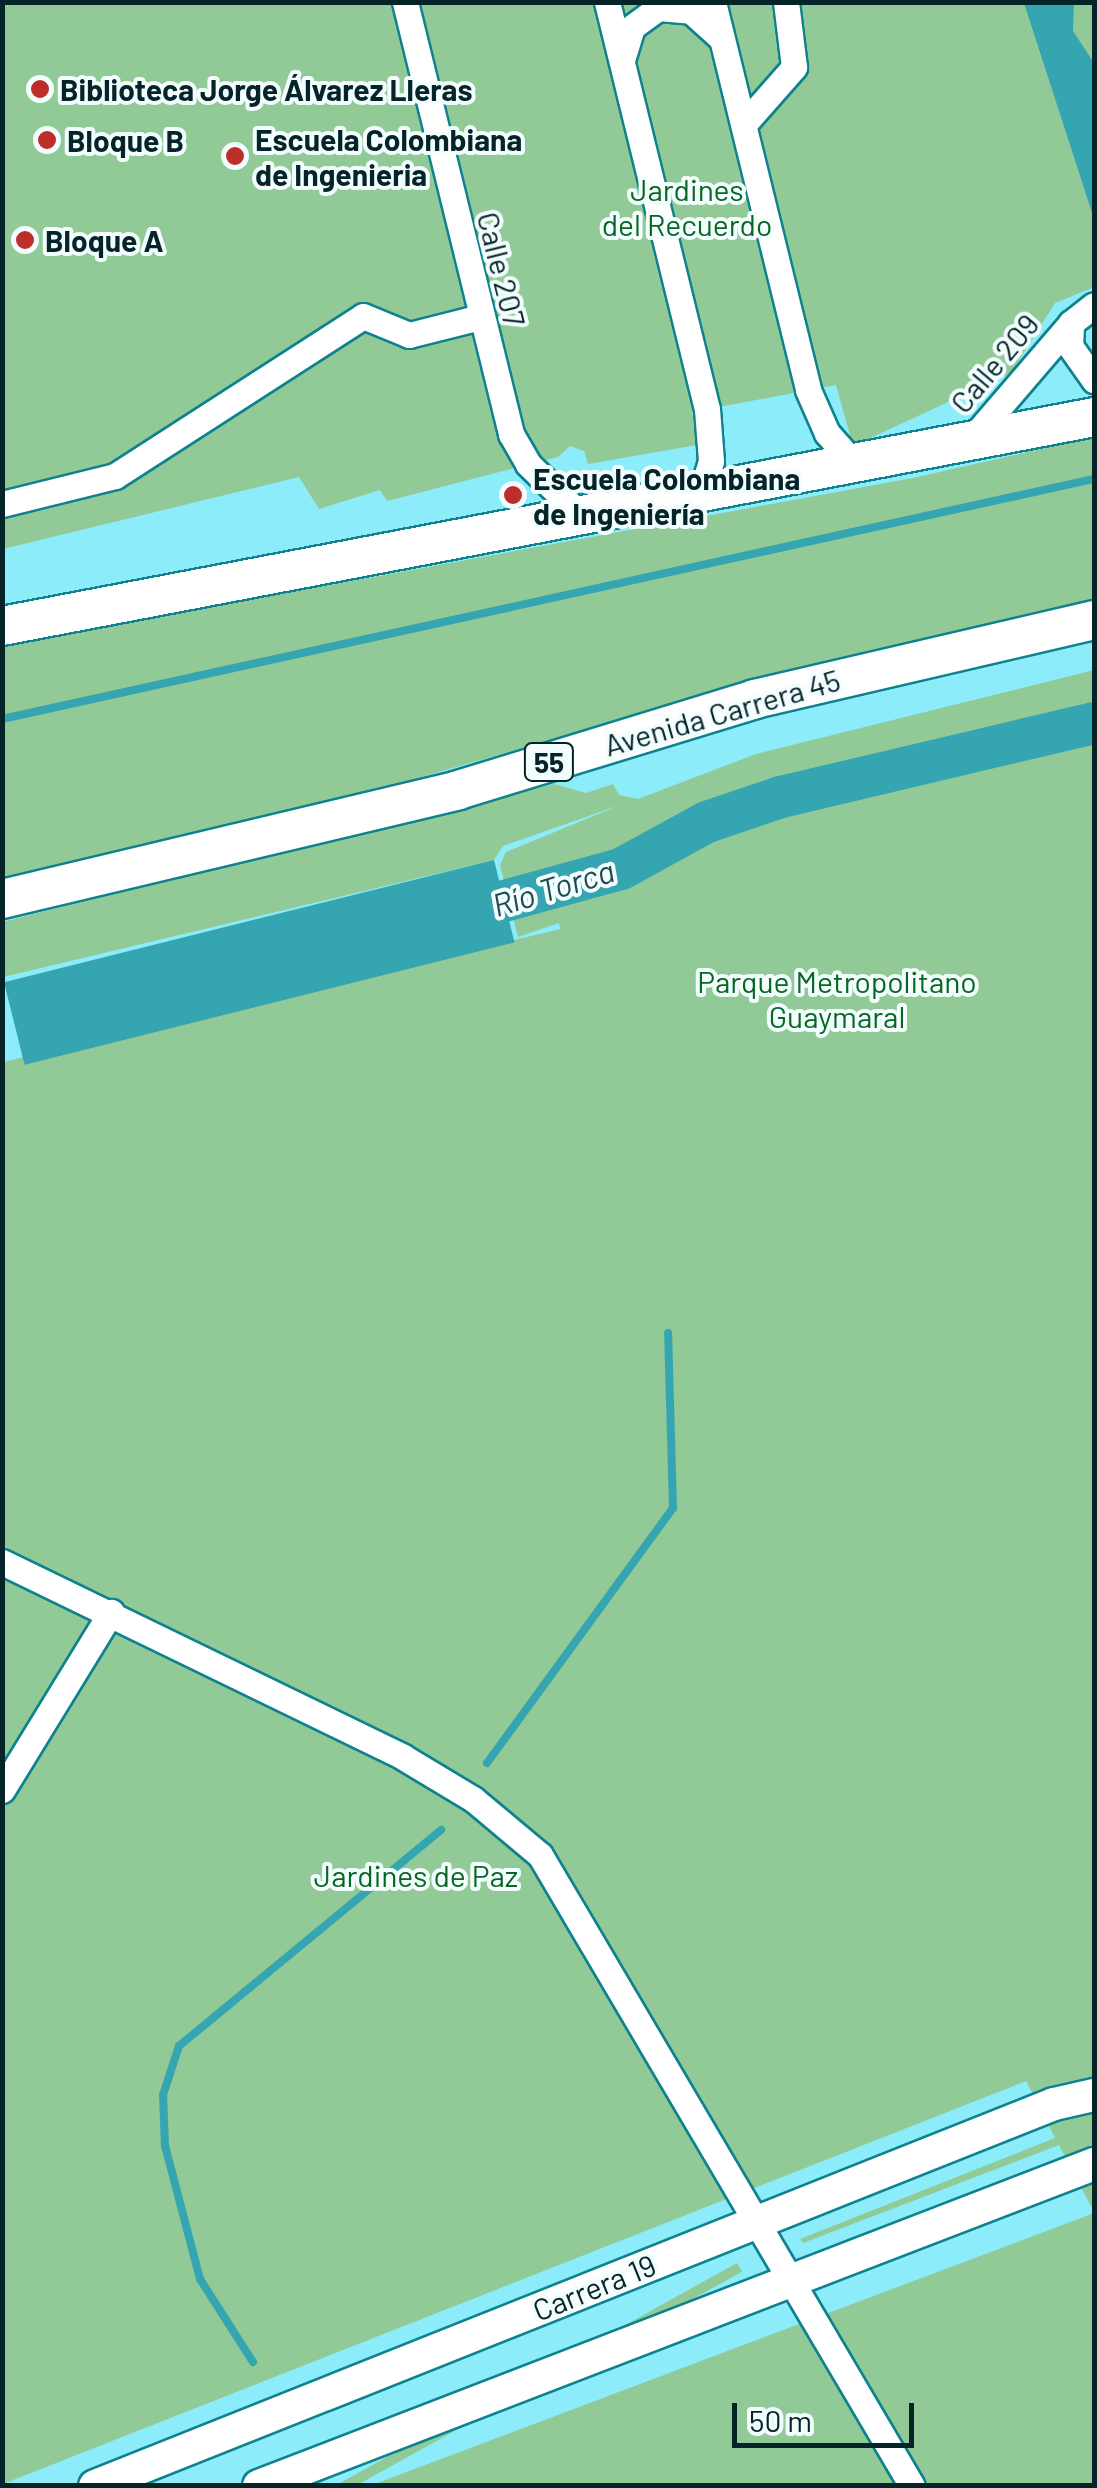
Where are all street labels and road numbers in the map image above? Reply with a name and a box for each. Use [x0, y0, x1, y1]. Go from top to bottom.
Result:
street label: Calle 207 [470, 208, 534, 330]
street label: Calle 209 [942, 306, 1046, 420]
street label: Avenida Carrera 45 [600, 661, 844, 763]
road number: 55 [522, 739, 576, 785]
street label: Carrera 19 [527, 2246, 661, 2328]

